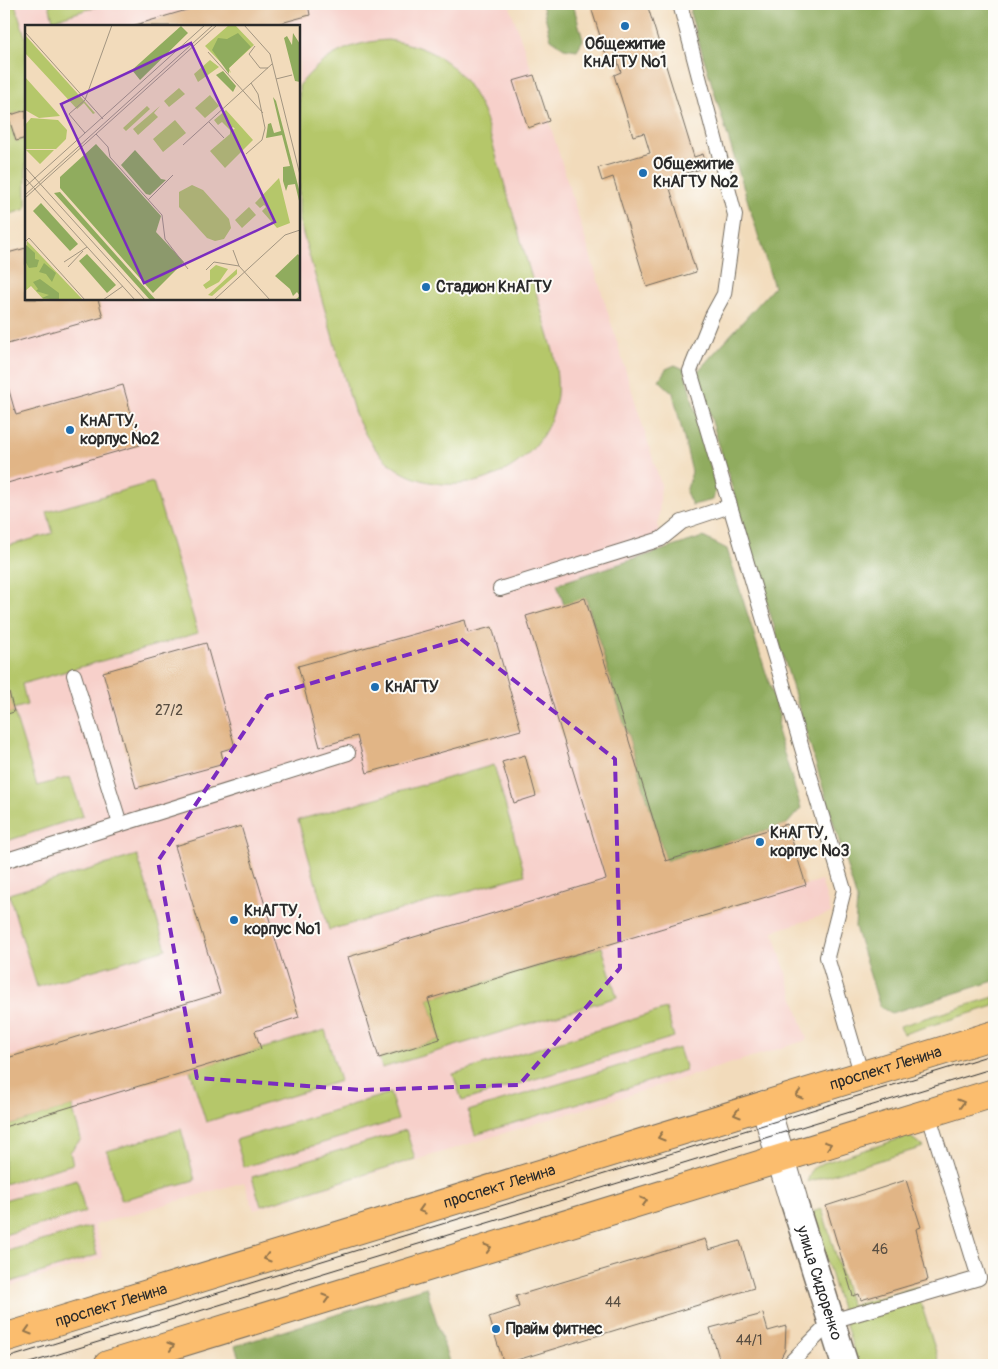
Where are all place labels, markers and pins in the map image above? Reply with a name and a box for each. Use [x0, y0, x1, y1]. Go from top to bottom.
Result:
marker: Общежитие КнАГТУ №1 [619, 20, 631, 32]
place label: Общежитие КнАГТУ №1 [584, 34, 666, 72]
place label: Общежитие КнАГТУ №2 [653, 154, 739, 192]
marker: Общежитие КнАГТУ №2 [637, 167, 649, 179]
place label: Стадион КнАГТУ [436, 277, 552, 297]
marker: Стадион КнАГТУ [420, 281, 432, 293]
place label: КнАГТУ, корпус №2 [80, 411, 159, 449]
marker: КнАГТУ, корпус №2 [64, 424, 76, 436]
place label: КнАГТУ [385, 677, 439, 697]
marker: КнАГТУ [369, 681, 381, 693]
place label: КнАГТУ, корпус №3 [770, 823, 849, 861]
marker: КнАГТУ, корпус №3 [754, 836, 766, 848]
place label: КнАГТУ, корпус №1 [244, 901, 321, 939]
marker: КнАГТУ, корпус №1 [228, 914, 240, 926]
place label: Прайм фитнес [506, 1319, 603, 1339]
marker: Прайм фитнес [490, 1323, 502, 1335]

